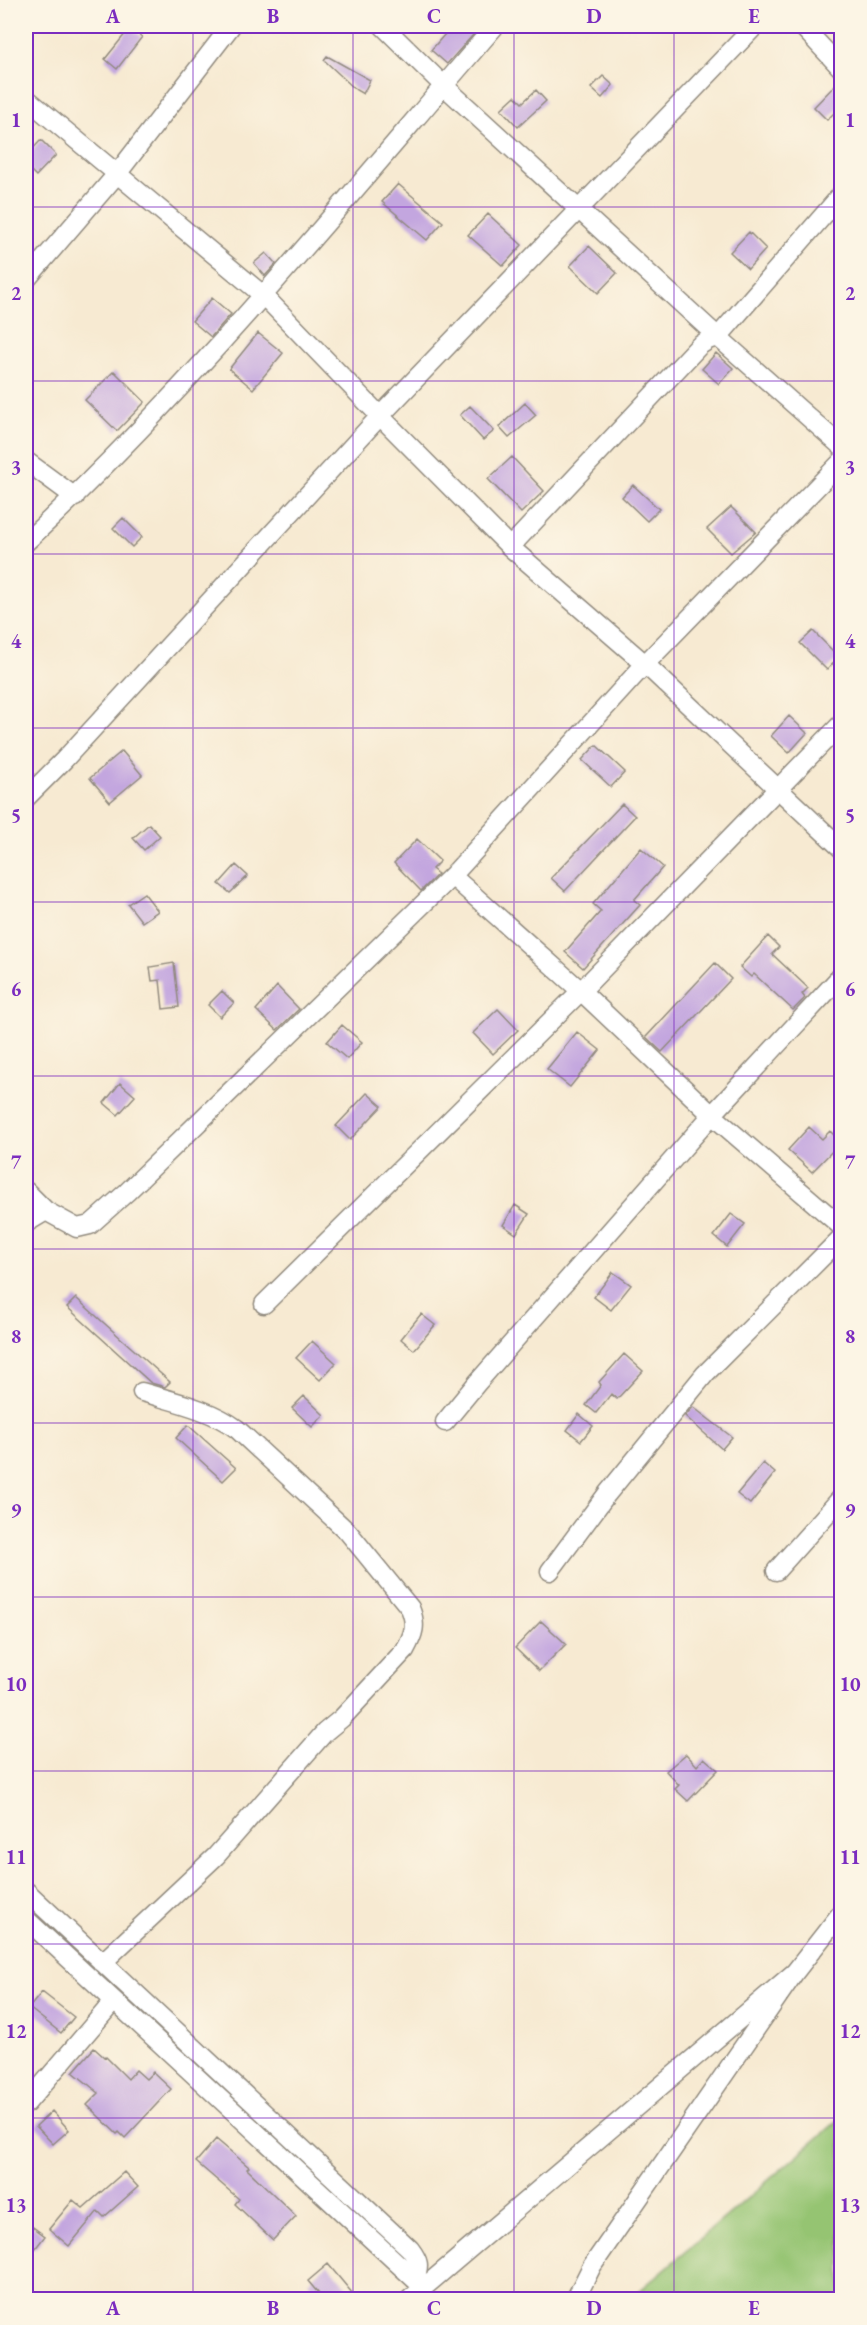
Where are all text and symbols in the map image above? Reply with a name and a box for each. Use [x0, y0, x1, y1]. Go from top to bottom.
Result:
text: A [105, 3, 121, 29]
text: B [267, 3, 279, 29]
text: C [427, 3, 441, 29]
text: D [586, 3, 602, 29]
text: E [748, 3, 760, 29]
text: 1 [11, 107, 21, 133]
text: 1 [845, 107, 855, 133]
text: 2 [11, 280, 22, 306]
text: 2 [845, 280, 856, 306]
text: 3 [11, 454, 21, 480]
text: 3 [845, 454, 855, 480]
text: 4 [11, 628, 22, 654]
text: 4 [845, 628, 856, 654]
text: 5 [11, 802, 21, 828]
text: 5 [845, 802, 855, 828]
text: 6 [11, 976, 22, 1002]
text: 6 [845, 976, 856, 1002]
text: 7 [11, 1149, 22, 1175]
text: 7 [845, 1149, 856, 1175]
text: 8 [11, 1323, 21, 1349]
text: 8 [845, 1323, 855, 1349]
text: 9 [11, 1497, 22, 1523]
text: 9 [845, 1497, 856, 1523]
text: 10 [5, 1671, 27, 1697]
text: 10 [839, 1671, 861, 1697]
text: 11 [5, 1844, 27, 1870]
text: 11 [839, 1844, 861, 1870]
text: 12 [5, 2018, 27, 2044]
text: 12 [839, 2018, 861, 2044]
text: 13 [5, 2192, 27, 2218]
text: 13 [839, 2192, 861, 2218]
text: A [105, 2295, 121, 2321]
text: B [267, 2295, 279, 2321]
text: C [427, 2295, 441, 2321]
text: D [586, 2295, 602, 2321]
text: E [748, 2295, 760, 2321]

